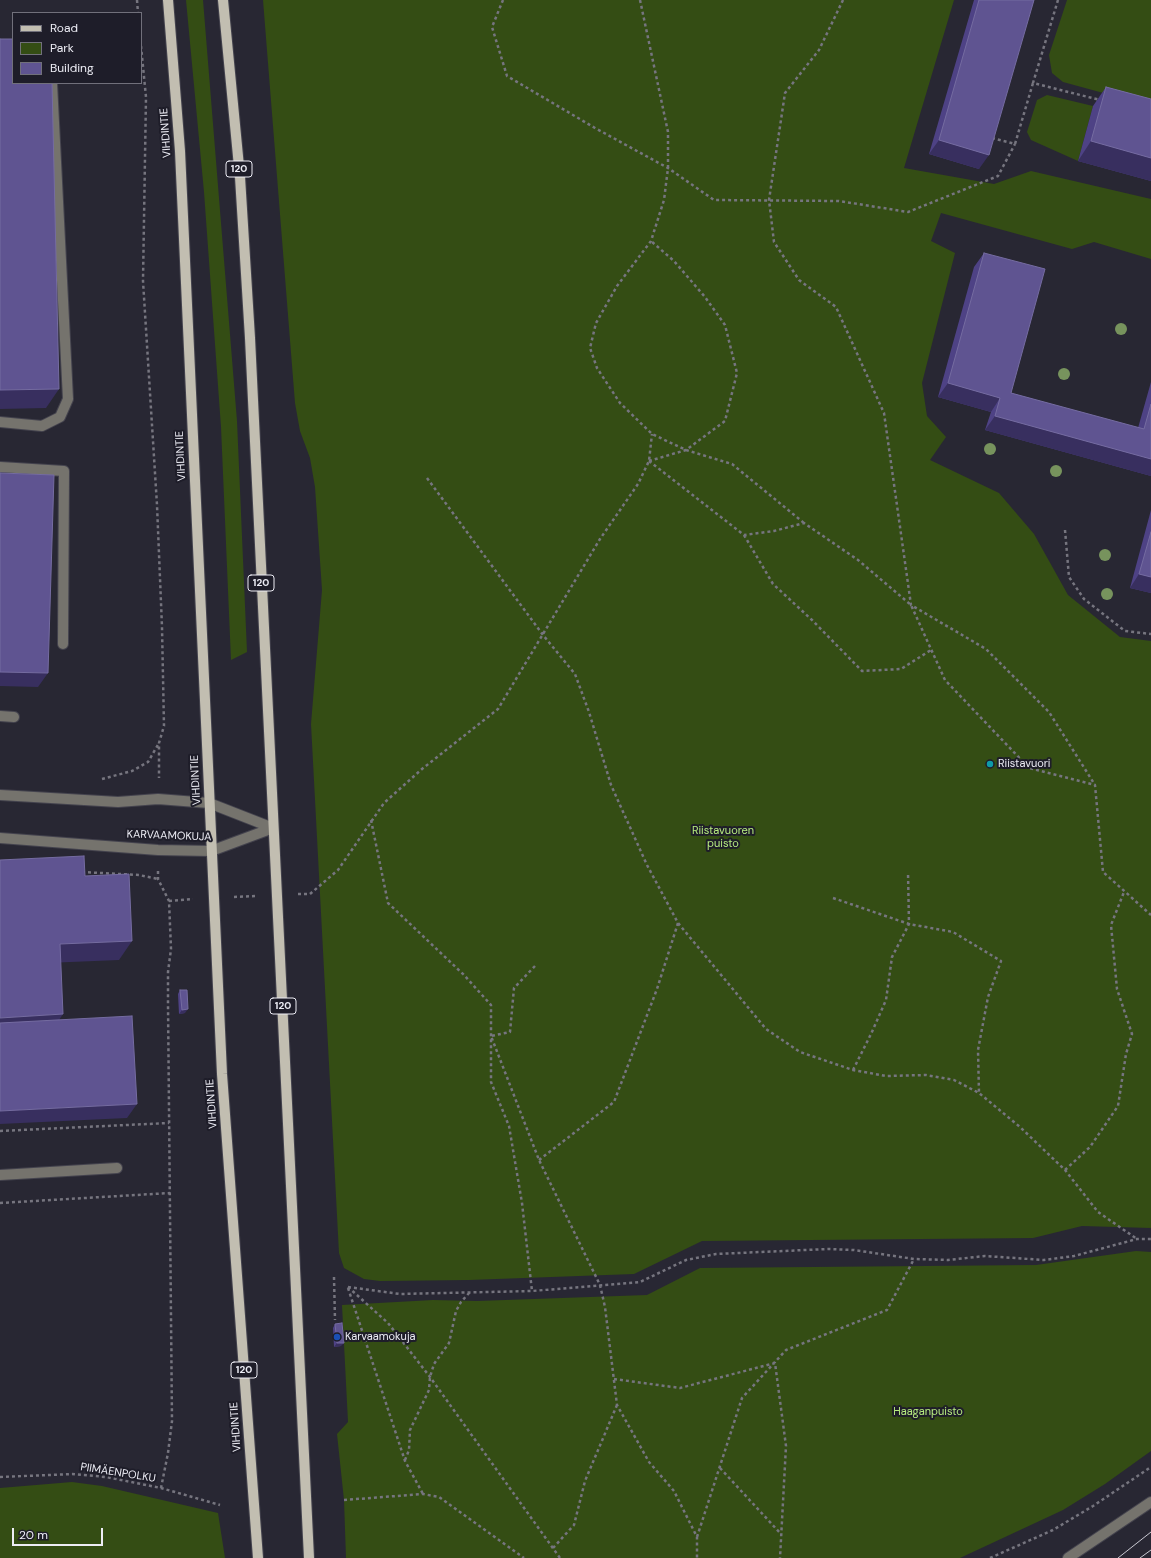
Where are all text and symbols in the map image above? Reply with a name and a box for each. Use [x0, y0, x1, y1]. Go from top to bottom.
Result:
legend [12, 12, 142, 84]
text: Road [50, 20, 78, 36]
text: Park [50, 40, 74, 56]
text: Building [50, 60, 94, 76]
street label: VIHDINTIE [158, 108, 174, 158]
road number: 120 [226, 161, 252, 177]
street label: VIHDINTIE [173, 431, 189, 481]
road number: 120 [248, 575, 274, 591]
street label: VIHDINTIE [188, 755, 204, 805]
place label: Riistavuori [998, 757, 1051, 771]
marker: Riistavuori [985, 759, 995, 769]
park label: Riistavuoren puisto [692, 824, 754, 850]
street label: KARVAAMOKUJA [126, 828, 212, 844]
road number: 120 [270, 998, 296, 1014]
street label: VIHDINTIE [204, 1079, 220, 1129]
place label: Karvaamokuja [345, 1330, 416, 1344]
marker: Karvaamokuja [332, 1332, 342, 1342]
road number: 120 [231, 1362, 257, 1378]
street label: VIHDINTIE [228, 1402, 244, 1452]
park label: Haaganpuisto [893, 1405, 963, 1419]
street label: PIIMÄENPOLKU [79, 1461, 157, 1485]
scale bar [14, 1520, 105, 1546]
text: 20 m [19, 1527, 48, 1543]

